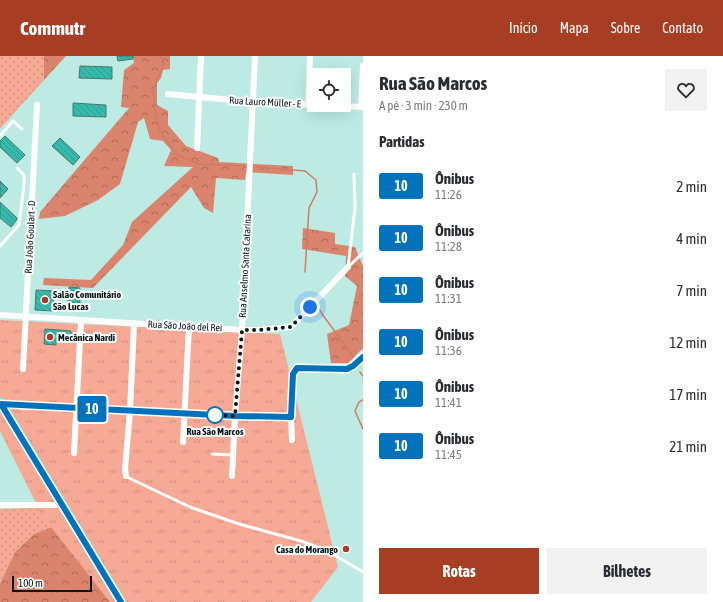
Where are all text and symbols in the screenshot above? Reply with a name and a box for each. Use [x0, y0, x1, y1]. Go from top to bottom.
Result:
text: Commutr [20, 17, 85, 39]
text: Início [509, 20, 538, 36]
text: Mapa [560, 20, 589, 36]
text: Sobre [611, 20, 640, 36]
text: Contato [662, 20, 703, 36]
map controls [307, 68, 351, 112]
button: locate [307, 68, 351, 112]
button: heart [665, 69, 707, 111]
text: Rua São Marcos [379, 72, 487, 94]
street label: Rua Lauro Müller - E [229, 95, 302, 109]
text: A pé · 3 min · 230 m [379, 98, 468, 113]
text: Partidas [379, 133, 424, 150]
text: Ônibus [435, 170, 474, 187]
text: 10 [394, 178, 408, 194]
text: 2 min [676, 178, 707, 195]
text: 11:26 [435, 187, 462, 202]
street label: Rua João Goulart - D [23, 200, 37, 274]
street label: Rua Anselmo Santa Catarina [237, 214, 253, 318]
text: Ônibus [435, 222, 474, 239]
text: 10 [394, 230, 408, 246]
text: 4 min [676, 230, 707, 247]
text: 11:28 [435, 239, 462, 254]
text: Ônibus [435, 274, 474, 291]
text: 10 [394, 282, 408, 298]
text: 7 min [676, 282, 707, 299]
place label: Salão Comunitário São Lucas [53, 289, 121, 312]
text: 11:31 [435, 291, 462, 306]
marker: Salão Comunitário São Lucas [40, 295, 50, 305]
your location [300, 297, 320, 317]
street label: Rua São João del Rei [147, 319, 223, 333]
text: Ônibus [435, 326, 474, 343]
marker: Mecânica Nardi [45, 332, 55, 342]
place label: Mecânica Nardi [58, 332, 115, 343]
text: 10 [394, 334, 408, 350]
text: 12 min [669, 334, 707, 351]
text: 11:36 [435, 343, 462, 358]
text: Ônibus [435, 378, 474, 395]
text: 10 [394, 386, 408, 402]
text: 17 min [669, 386, 707, 403]
text: 11:41 [435, 395, 462, 410]
line badge: 10 [74, 396, 110, 422]
text: 10 [85, 401, 99, 417]
marker: Rua São Marcos [206, 406, 224, 424]
place label: Rua São Marcos [187, 426, 244, 437]
text: Ônibus [435, 430, 474, 447]
text: 10 [394, 438, 408, 454]
text: 21 min [669, 438, 707, 455]
text: 11:45 [435, 447, 462, 462]
place label: Casa do Morango [276, 544, 338, 555]
marker: Casa do Morango [341, 544, 351, 554]
button: Rotas [379, 548, 539, 594]
button: Bilhetes [547, 548, 707, 594]
scale bar [12, 574, 92, 593]
text: 100 m [18, 577, 43, 589]

